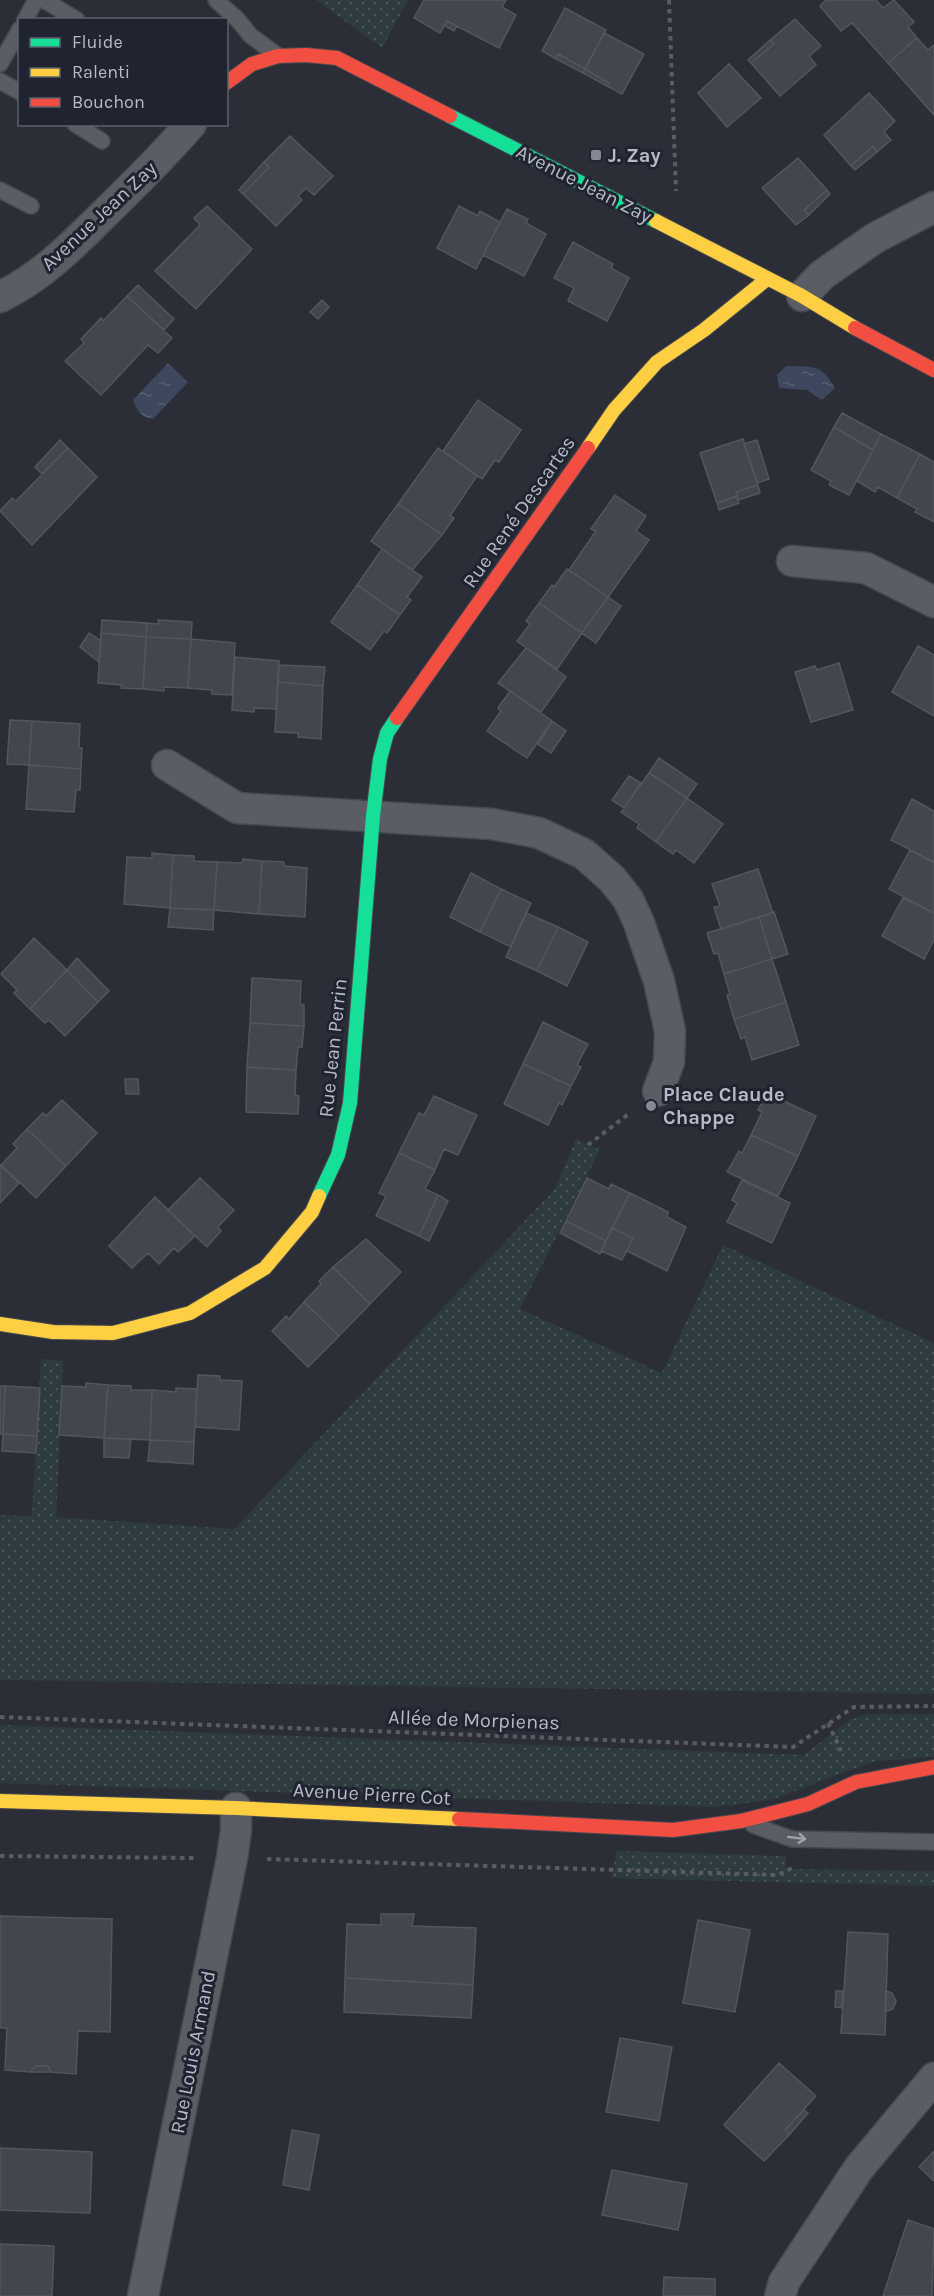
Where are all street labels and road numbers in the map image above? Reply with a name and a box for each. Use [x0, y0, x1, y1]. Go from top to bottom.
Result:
street label: Avenue Jean Zay [512, 140, 656, 228]
street label: Avenue Jean Zay [37, 157, 161, 275]
street label: Rue René Descartes [458, 432, 580, 592]
street label: Rue Jean Perrin [314, 977, 352, 1119]
street label: Allée de Morpienas [388, 1706, 560, 1734]
street label: Avenue Pierre Cot [292, 1778, 452, 1810]
street label: Rue Louis Armand [166, 1969, 220, 2135]

